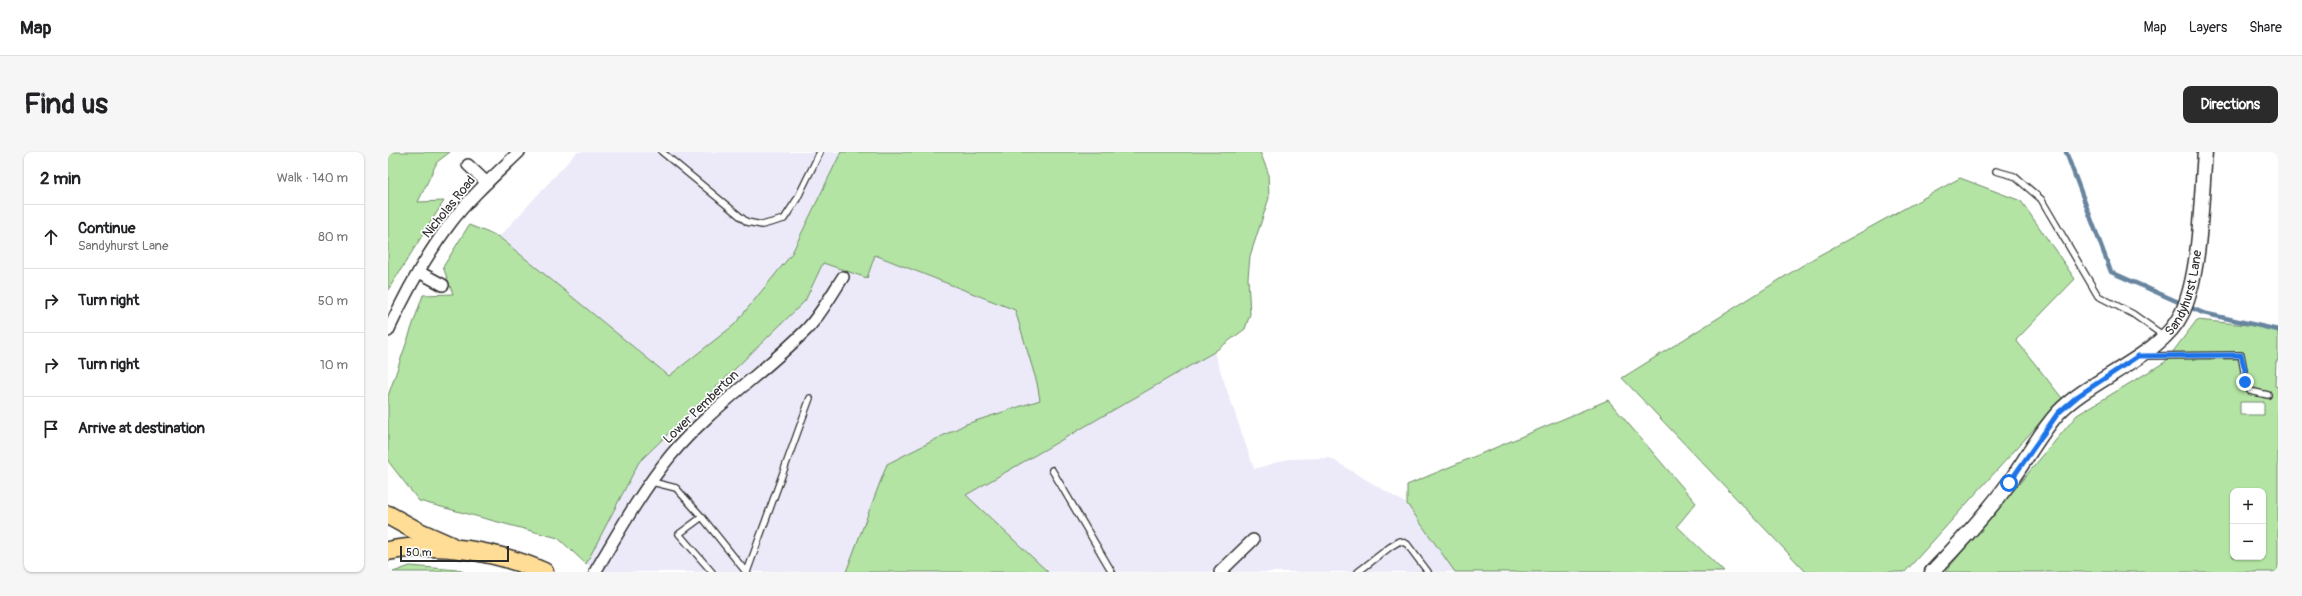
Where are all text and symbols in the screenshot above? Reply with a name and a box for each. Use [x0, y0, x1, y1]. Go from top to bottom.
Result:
text: Map [20, 16, 51, 40]
text: Map [2144, 19, 2167, 36]
text: Layers [2189, 19, 2227, 36]
text: Share [2249, 19, 2282, 36]
button: Directions [2183, 86, 2278, 123]
text: Find us [24, 87, 108, 122]
text: 2 min [40, 168, 81, 189]
text: Walk · 140 m [277, 170, 348, 186]
street label: Nicholas Road [419, 173, 479, 241]
text: Continue [78, 219, 136, 238]
icon: ahead [40, 226, 62, 248]
text: 80 m [318, 229, 348, 245]
text: Sandyhurst Lane [78, 238, 168, 254]
street label: Sandyhurst Lane [2161, 248, 2205, 339]
icon: right [40, 290, 62, 312]
text: Turn right [78, 291, 139, 310]
text: 50 m [318, 293, 348, 309]
icon: right [40, 354, 62, 376]
text: Turn right [78, 355, 139, 374]
text: 10 m [320, 357, 348, 373]
street label: Lower Pemberton [660, 367, 742, 447]
route end [2236, 373, 2254, 391]
icon: arrive [40, 418, 62, 440]
text: Arrive at destination [78, 419, 205, 438]
route start [2000, 474, 2018, 492]
map controls [2230, 488, 2266, 560]
button: + [2230, 488, 2266, 524]
button: − [2230, 524, 2266, 560]
scale bar [400, 544, 509, 563]
text: 50 m [406, 546, 432, 559]

